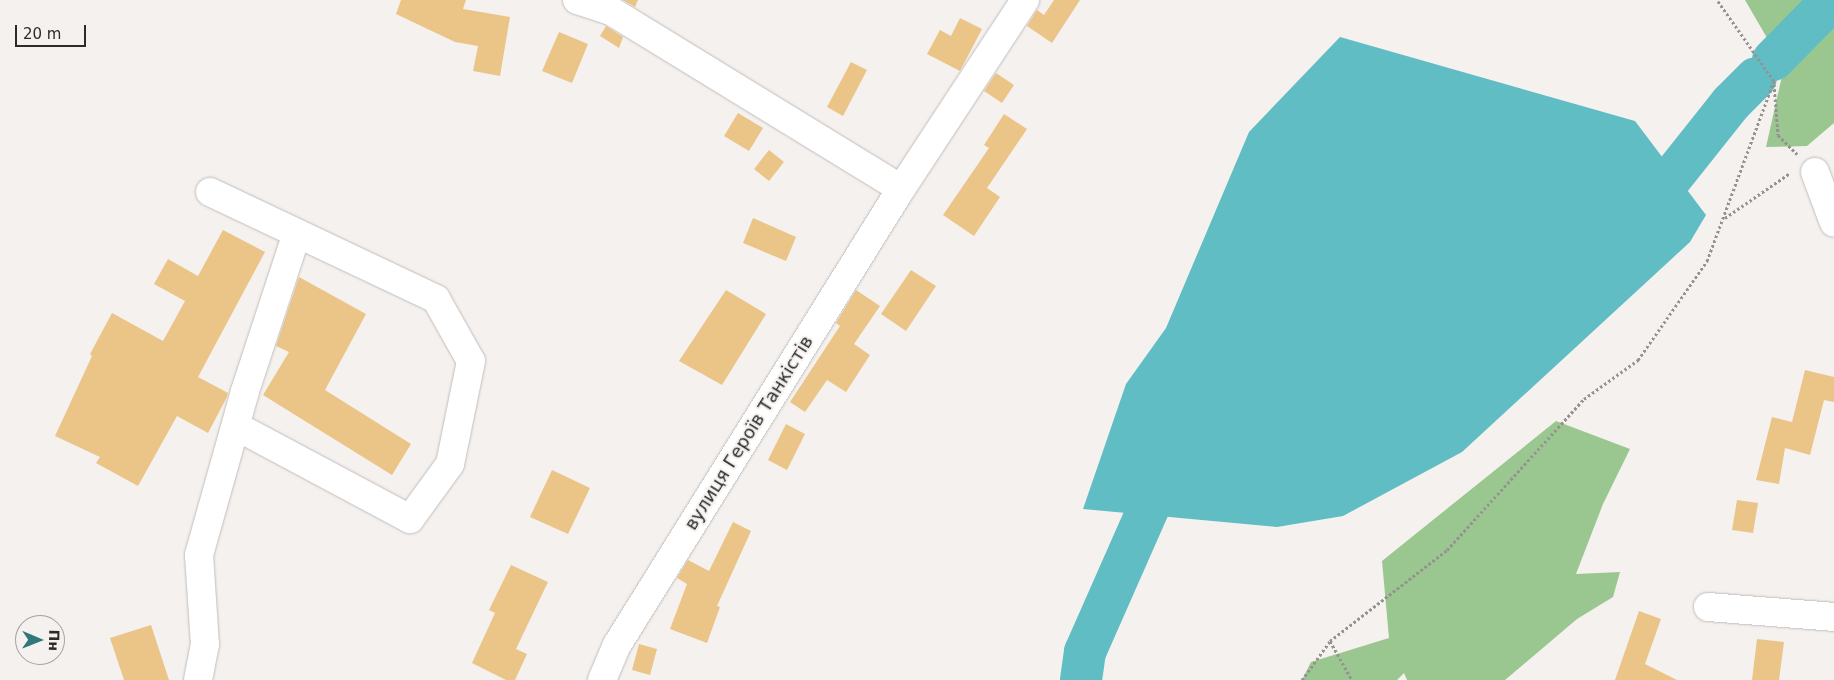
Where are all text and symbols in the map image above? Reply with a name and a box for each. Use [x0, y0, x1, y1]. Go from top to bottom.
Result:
scale bar [18, 15, 89, 47]
text: 20 m [23, 25, 61, 43]
street label: вулиця Героїв Танкістів [680, 332, 818, 534]
north arrow [15, 615, 65, 665]
text: Пн [46, 629, 62, 651]

